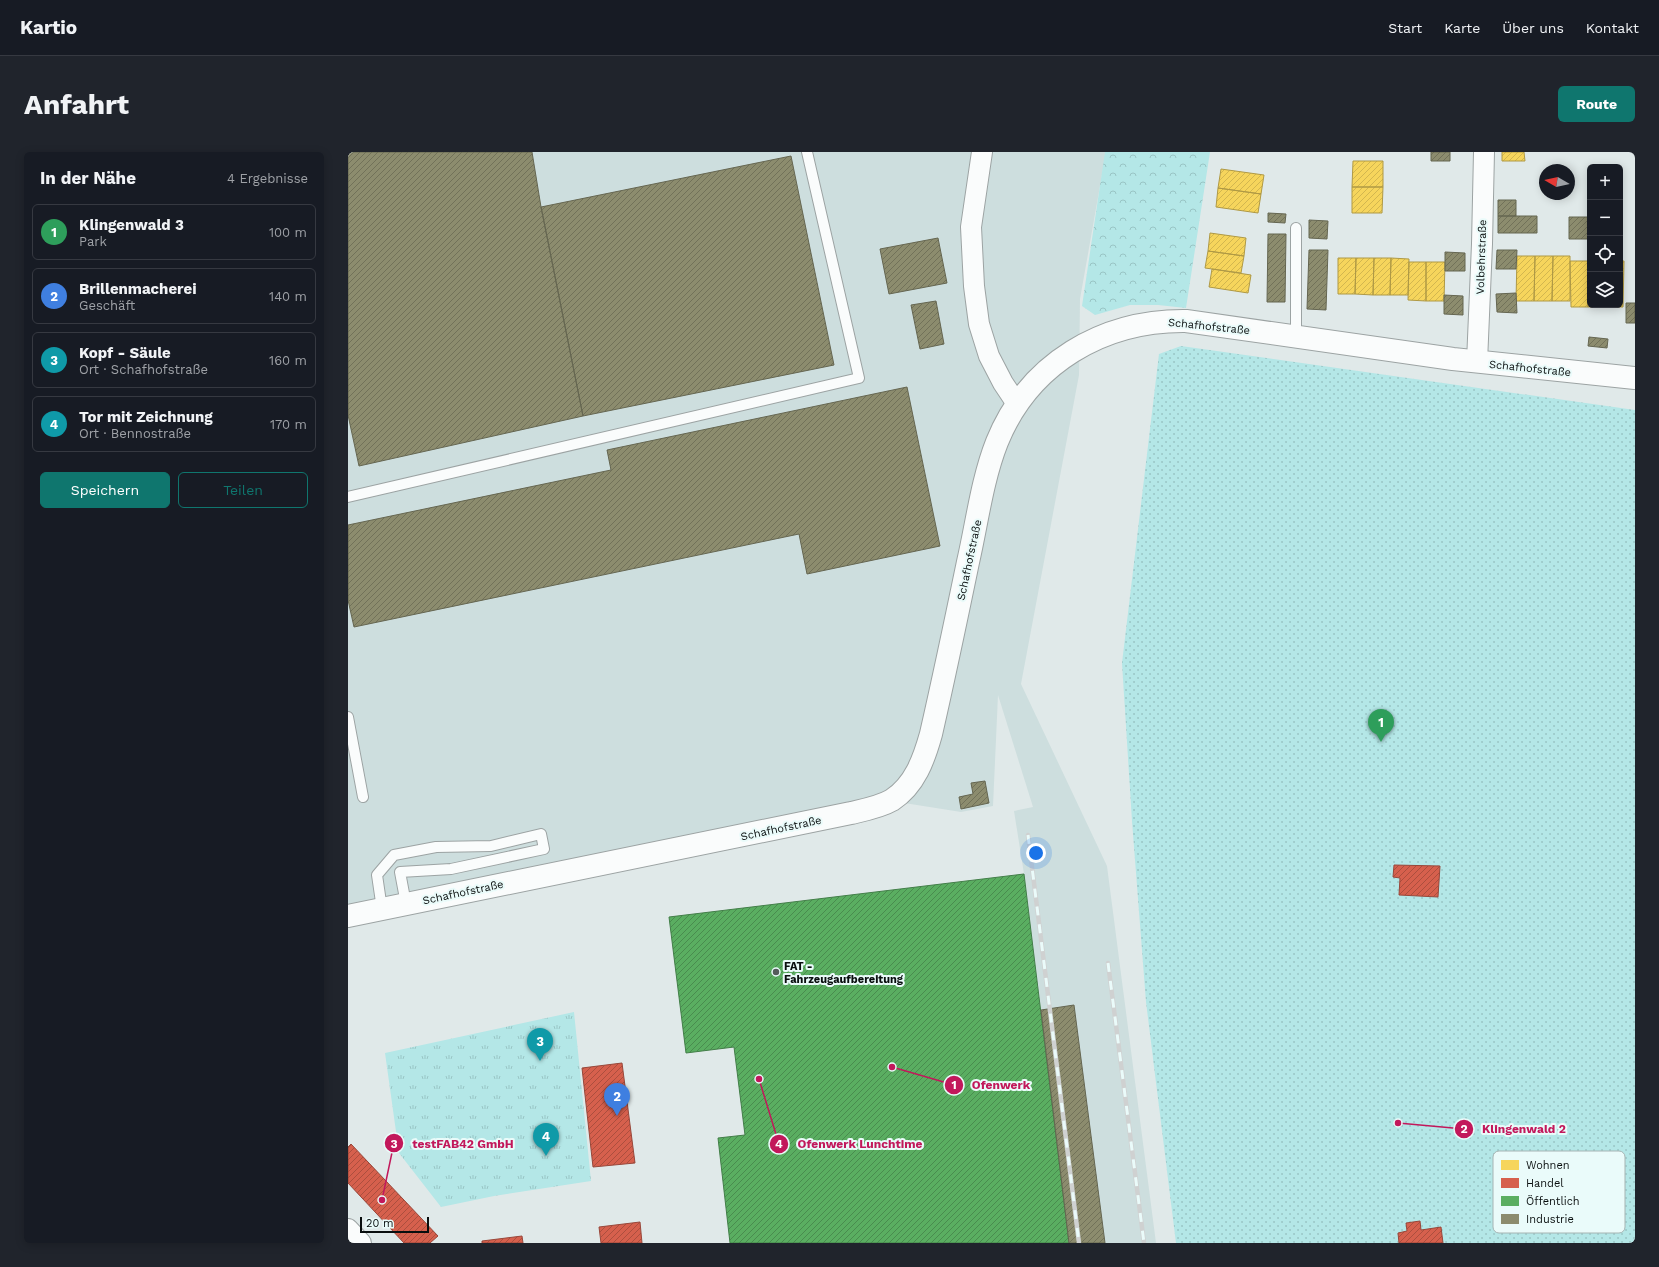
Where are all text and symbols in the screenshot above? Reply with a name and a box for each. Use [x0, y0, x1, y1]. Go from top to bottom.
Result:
text: Kartio [20, 16, 77, 39]
text: Start [1388, 20, 1422, 36]
text: Karte [1444, 20, 1480, 36]
text: Über uns [1502, 20, 1564, 36]
text: Kontakt [1586, 20, 1639, 36]
button: Route [1558, 86, 1635, 122]
text: Anfahrt [24, 88, 129, 121]
north arrow [1539, 164, 1575, 200]
map controls [1587, 164, 1623, 308]
button: + [1587, 164, 1623, 200]
text: In der Nähe [40, 168, 136, 188]
text: 4 Ergebnisse [227, 171, 308, 186]
button: − [1587, 200, 1623, 236]
text: Klingenwald 3 [79, 216, 184, 234]
street label: Volbehrstraße [1474, 219, 1489, 295]
text: 1 [51, 225, 57, 240]
text: 100 m [269, 225, 307, 240]
text: Park [79, 234, 107, 249]
button: locate [1587, 236, 1623, 272]
button: layers [1587, 272, 1623, 308]
text: Brillenmacherei [79, 280, 197, 298]
text: 2 [50, 289, 58, 304]
text: 140 m [269, 289, 307, 304]
text: Geschäft [79, 298, 135, 313]
street label: Schafhofstraße [1167, 316, 1251, 337]
text: Kopf - Säule [79, 344, 171, 362]
text: 3 [50, 353, 58, 368]
text: 160 m [269, 353, 307, 368]
street label: Schafhofstraße [1488, 358, 1572, 379]
text: Ort · Schafhofstraße [79, 362, 208, 377]
text: Tor mit Zeichnung [79, 408, 213, 426]
text: 4 [50, 417, 58, 432]
text: 170 m [270, 417, 307, 432]
text: Ort · Bennostraße [79, 426, 191, 441]
button: Speichern [40, 472, 170, 508]
button: Teilen [178, 472, 308, 508]
street label: Schafhofstraße [955, 519, 984, 602]
pin: 1 [1368, 709, 1394, 742]
street label: Schafhofstraße [740, 814, 823, 843]
your location [1026, 843, 1046, 863]
street label: Schafhofstraße [422, 878, 505, 907]
place label: FAT - Fahrzeugaufbereitung [784, 960, 904, 986]
marker: FAT - Fahrzeugaufbereitung [771, 967, 781, 977]
pin: 3 [527, 1028, 553, 1061]
callout: Ofenwerk [944, 1073, 1038, 1097]
text: 1 [951, 1078, 957, 1092]
text: Ofenwerk [972, 1078, 1031, 1092]
pin: 2 [604, 1083, 630, 1116]
callout: Klingenwald 2 [1454, 1117, 1574, 1141]
text: 2 [1460, 1122, 1468, 1136]
text: Klingenwald 2 [1482, 1122, 1566, 1136]
pin: 4 [533, 1123, 559, 1156]
callout: testFAB42 GmbH [384, 1131, 522, 1155]
callout: Ofenwerk Lunchtime [769, 1132, 930, 1156]
text: 3 [390, 1137, 398, 1151]
text: testFAB42 GmbH [412, 1137, 514, 1151]
text: 4 [775, 1137, 783, 1151]
text: Ofenwerk Lunchtime [798, 1137, 922, 1151]
legend [1493, 1151, 1625, 1233]
text: Wohnen [1526, 1159, 1570, 1172]
text: Handel [1526, 1177, 1564, 1190]
text: Öffentlich [1526, 1194, 1580, 1208]
text: Industrie [1526, 1213, 1574, 1226]
scale bar [360, 1215, 429, 1234]
text: 20 m [366, 1217, 394, 1230]

